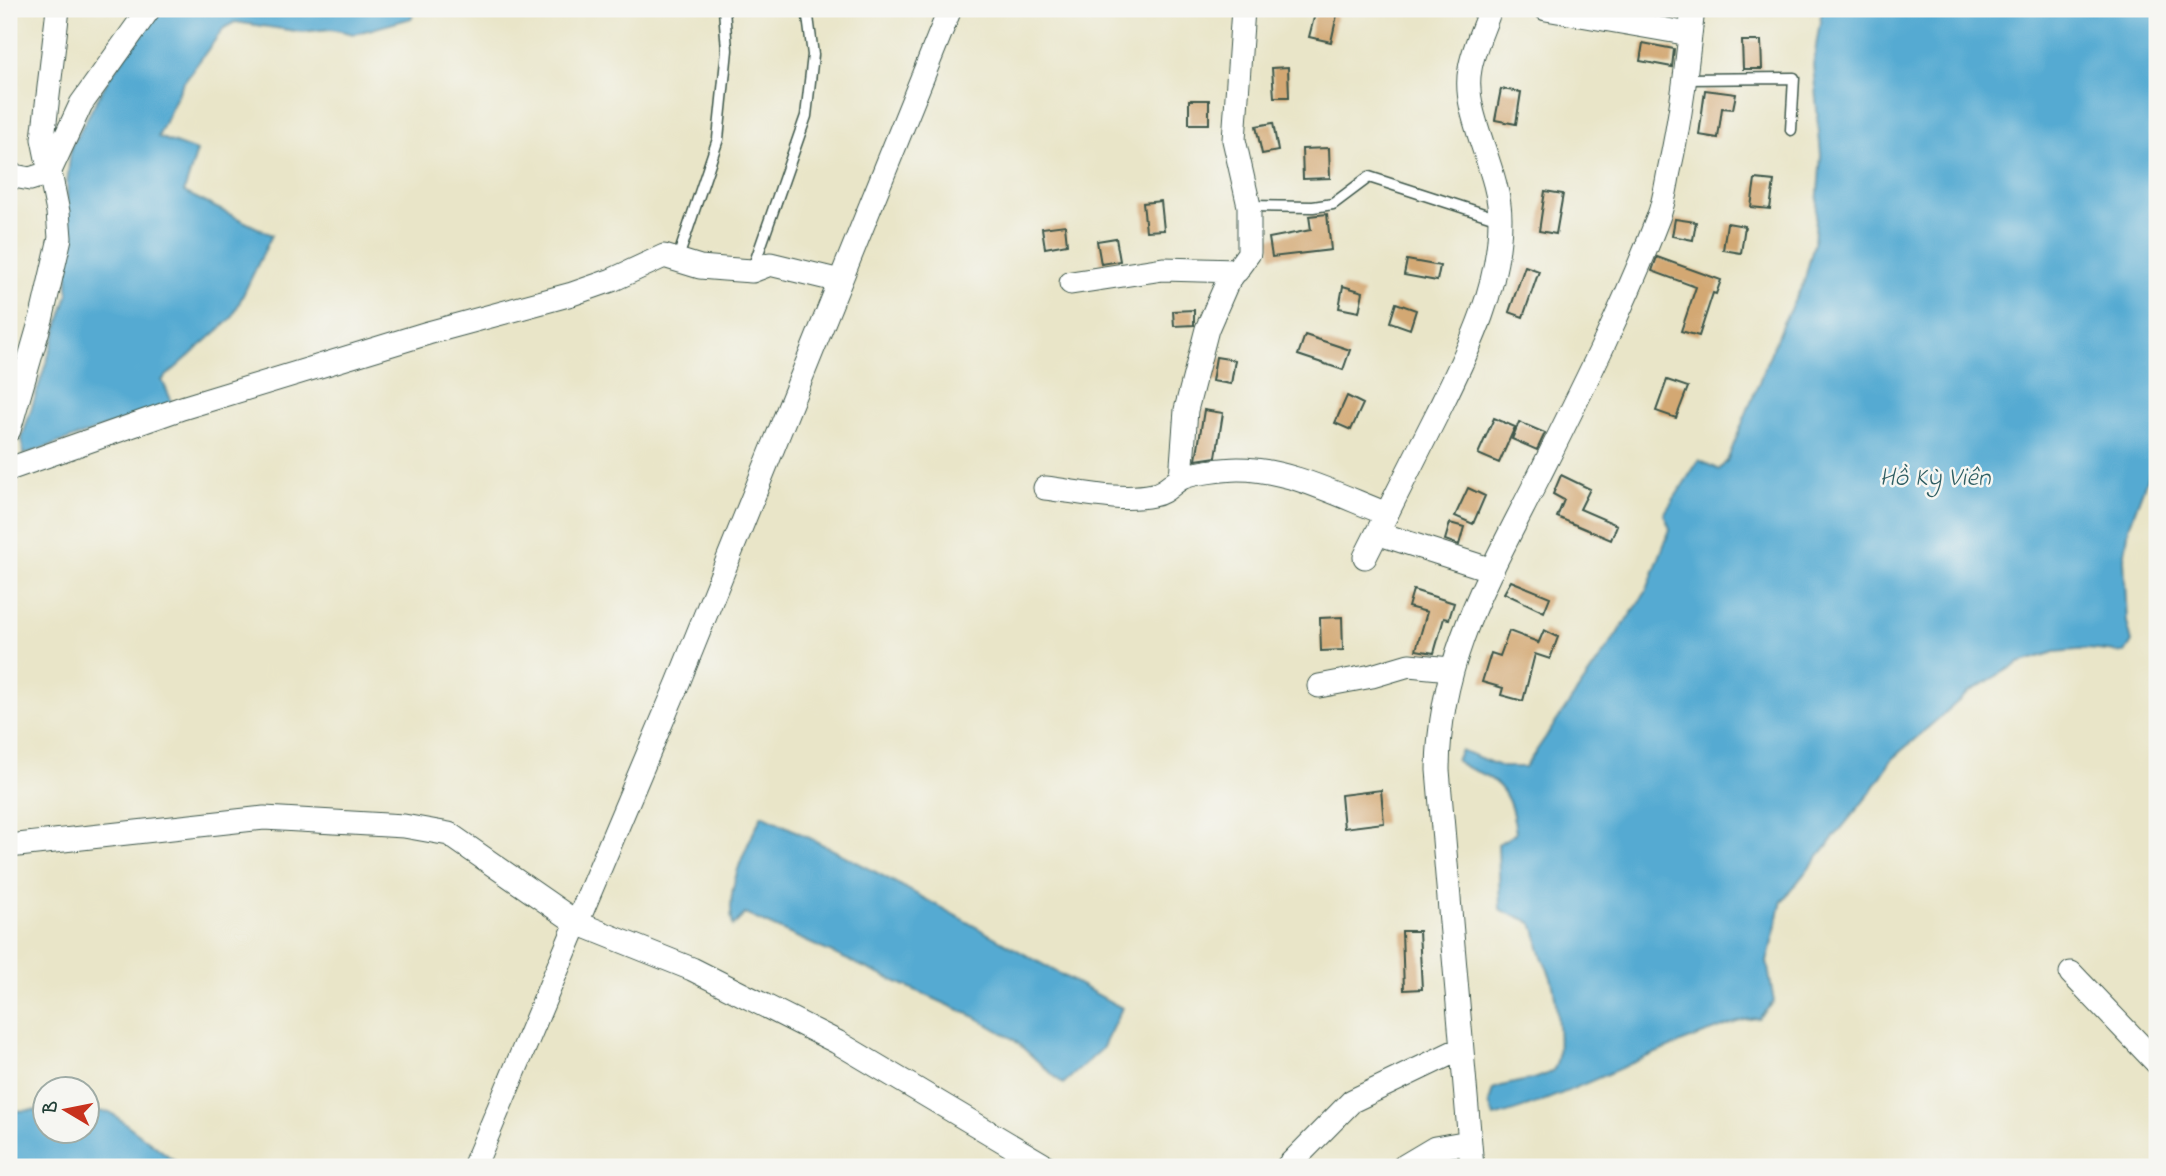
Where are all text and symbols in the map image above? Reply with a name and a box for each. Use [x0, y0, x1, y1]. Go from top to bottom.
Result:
water label: Hồ Kỳ Viên [1879, 460, 1992, 498]
north arrow [32, 1074, 102, 1144]
text: B [37, 1099, 66, 1117]

